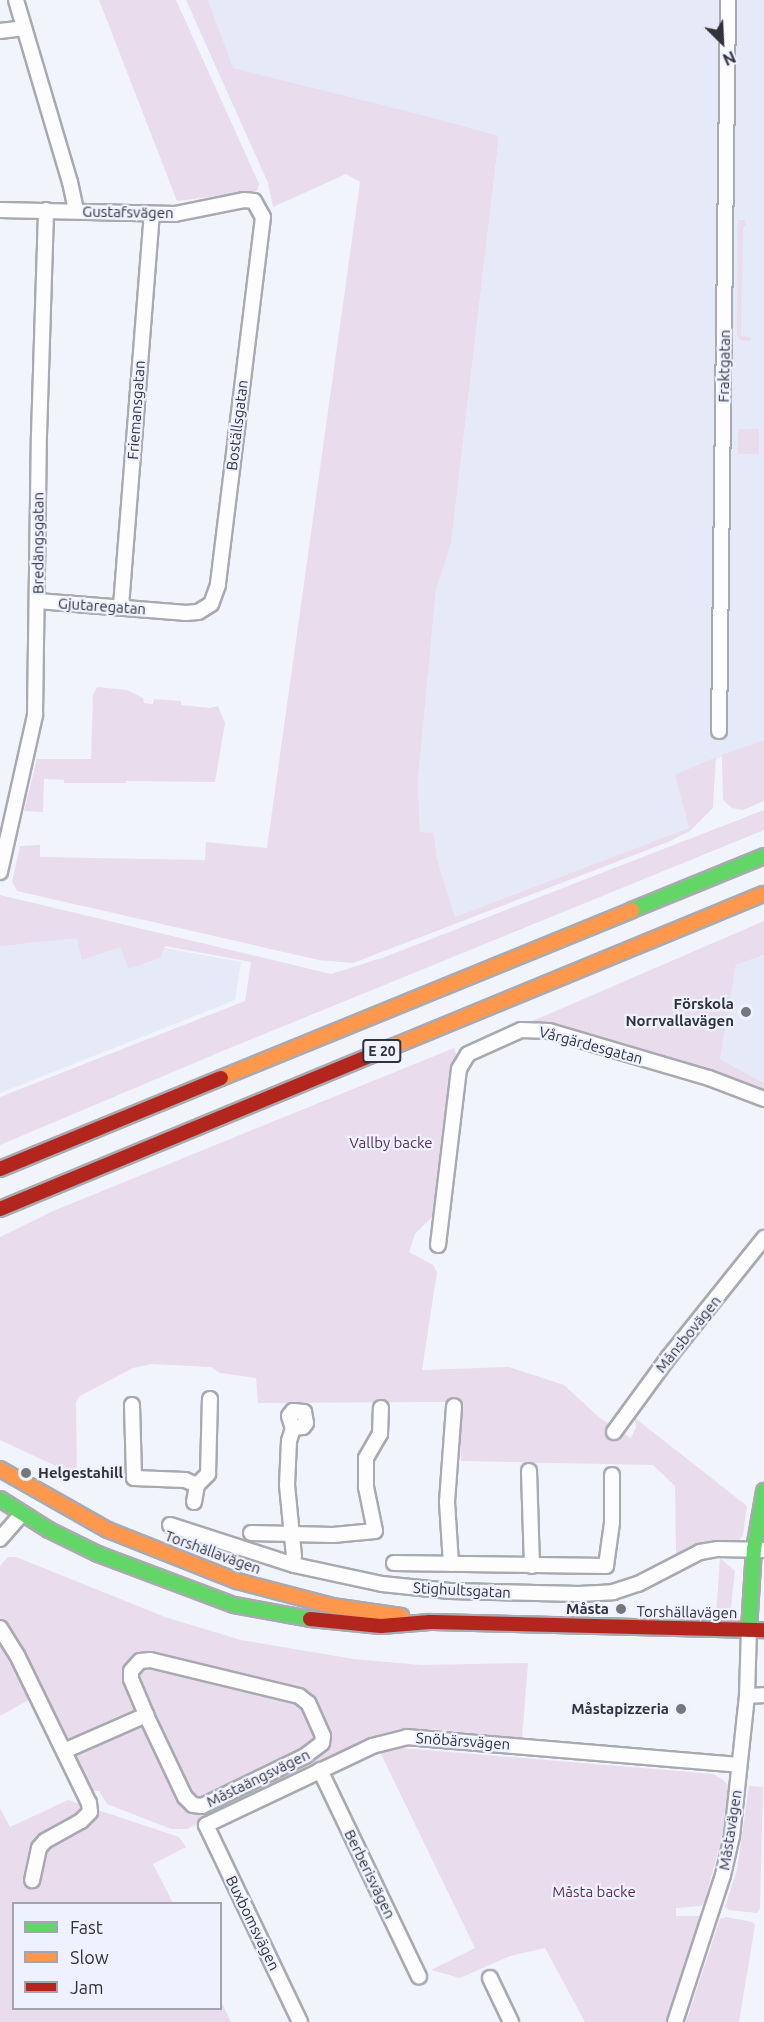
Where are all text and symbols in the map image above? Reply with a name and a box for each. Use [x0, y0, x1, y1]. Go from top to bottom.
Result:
north arrow [692, 12, 752, 72]
text: N [720, 48, 738, 69]
street label: Gustafsvägen [82, 202, 174, 222]
street label: Fraktgatan [714, 329, 734, 403]
street label: Friemansgatan [124, 360, 148, 460]
street label: Boställsgatan [223, 379, 251, 471]
street label: Bredängsgatan [29, 492, 47, 594]
street label: Gjutaregatan [57, 594, 147, 618]
place label: Förskola Norrvallavägen [625, 994, 734, 1029]
marker: Förskola Norrvallavägen [739, 1005, 753, 1019]
street label: Vårgärdesgatan [537, 1022, 645, 1068]
road number: E 20 [361, 1040, 403, 1062]
park label: Vallby backe [349, 1134, 433, 1152]
street label: Månsbovägen [651, 1292, 725, 1376]
place label: Helgestahill [38, 1464, 123, 1482]
marker: Helgestahill [19, 1466, 33, 1480]
street label: Torshällavägen [162, 1526, 264, 1578]
street label: Stighultsgatan [413, 1578, 511, 1602]
place label: Måsta [566, 1600, 609, 1618]
marker: Måsta [614, 1602, 628, 1616]
street label: Torshällavägen [636, 1602, 738, 1622]
place label: Måstapizzeria [571, 1700, 669, 1718]
marker: Måstapizzeria [674, 1702, 688, 1716]
street label: Snöbärsvägen [415, 1729, 511, 1753]
street label: Måstaängsvägen [203, 1745, 313, 1811]
street label: Måstavägen [715, 1788, 745, 1872]
street label: Berberisvägen [341, 1827, 399, 1921]
street label: Buxbomsvägen [222, 1873, 284, 1973]
park label: Måsta backe [552, 1883, 636, 1901]
legend [12, 1902, 222, 2010]
text: Fast [70, 1917, 103, 1937]
text: Slow [70, 1947, 109, 1967]
text: Jam [70, 1977, 104, 1997]

